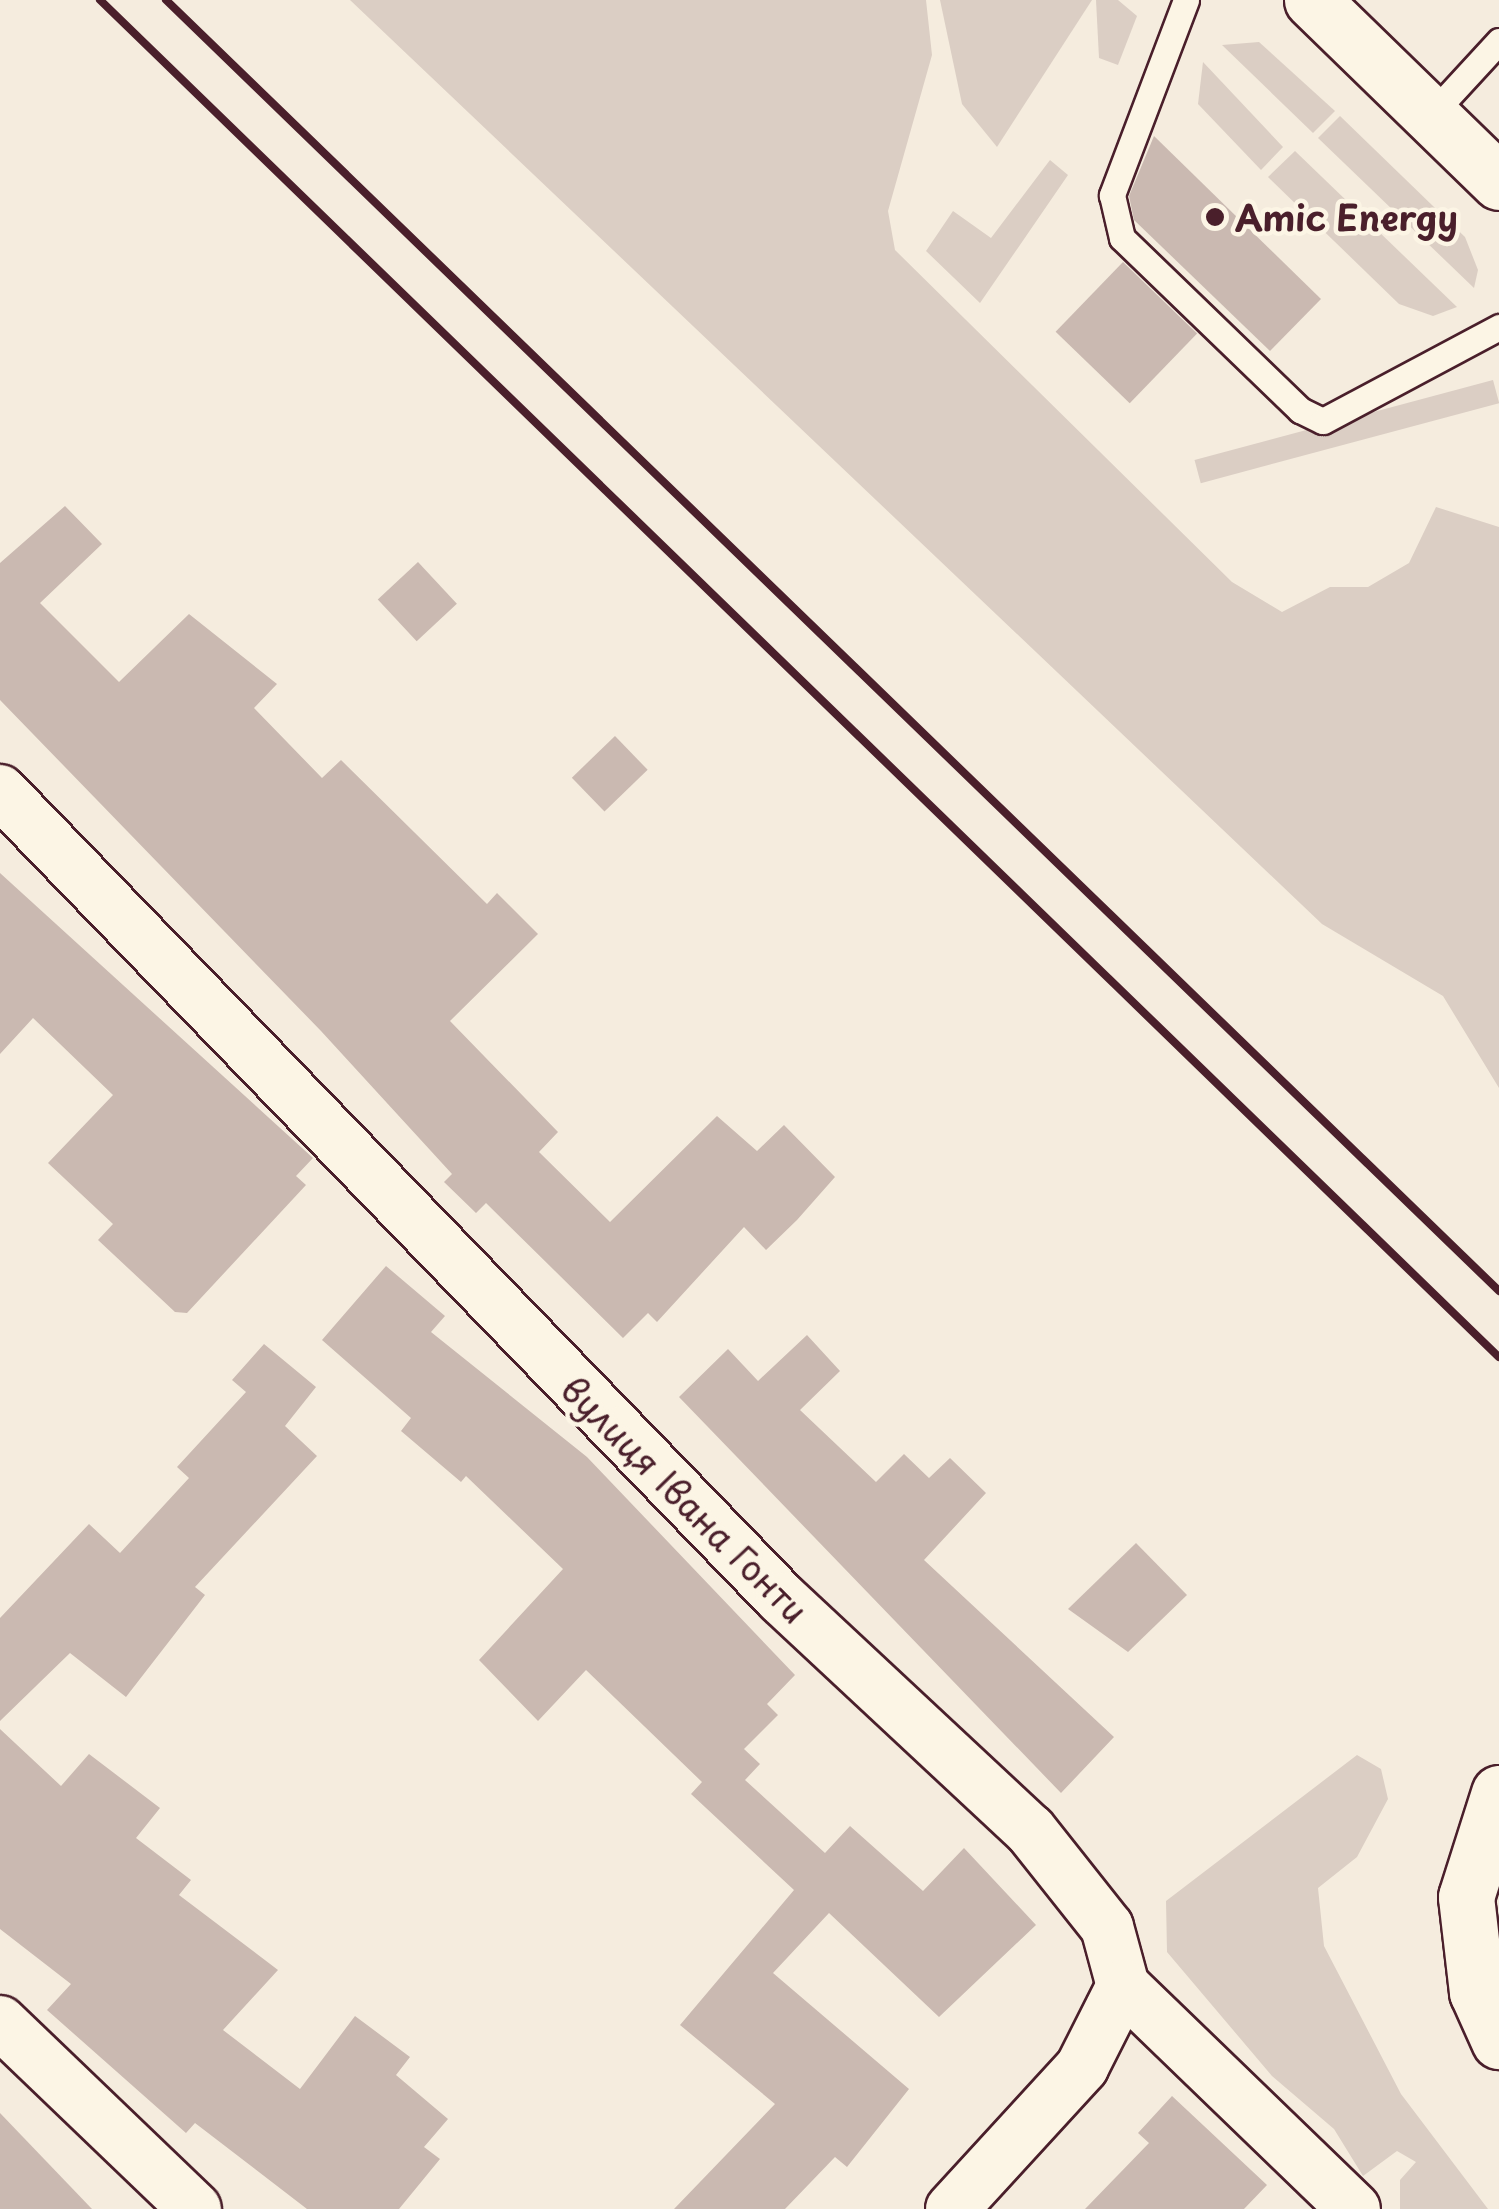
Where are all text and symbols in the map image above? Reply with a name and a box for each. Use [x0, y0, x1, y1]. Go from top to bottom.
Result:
place label: Amic Energy [1235, 196, 1458, 238]
marker: Amic Energy [1204, 206, 1226, 228]
street label: вулиця Івана Гонти [552, 1366, 818, 1632]

